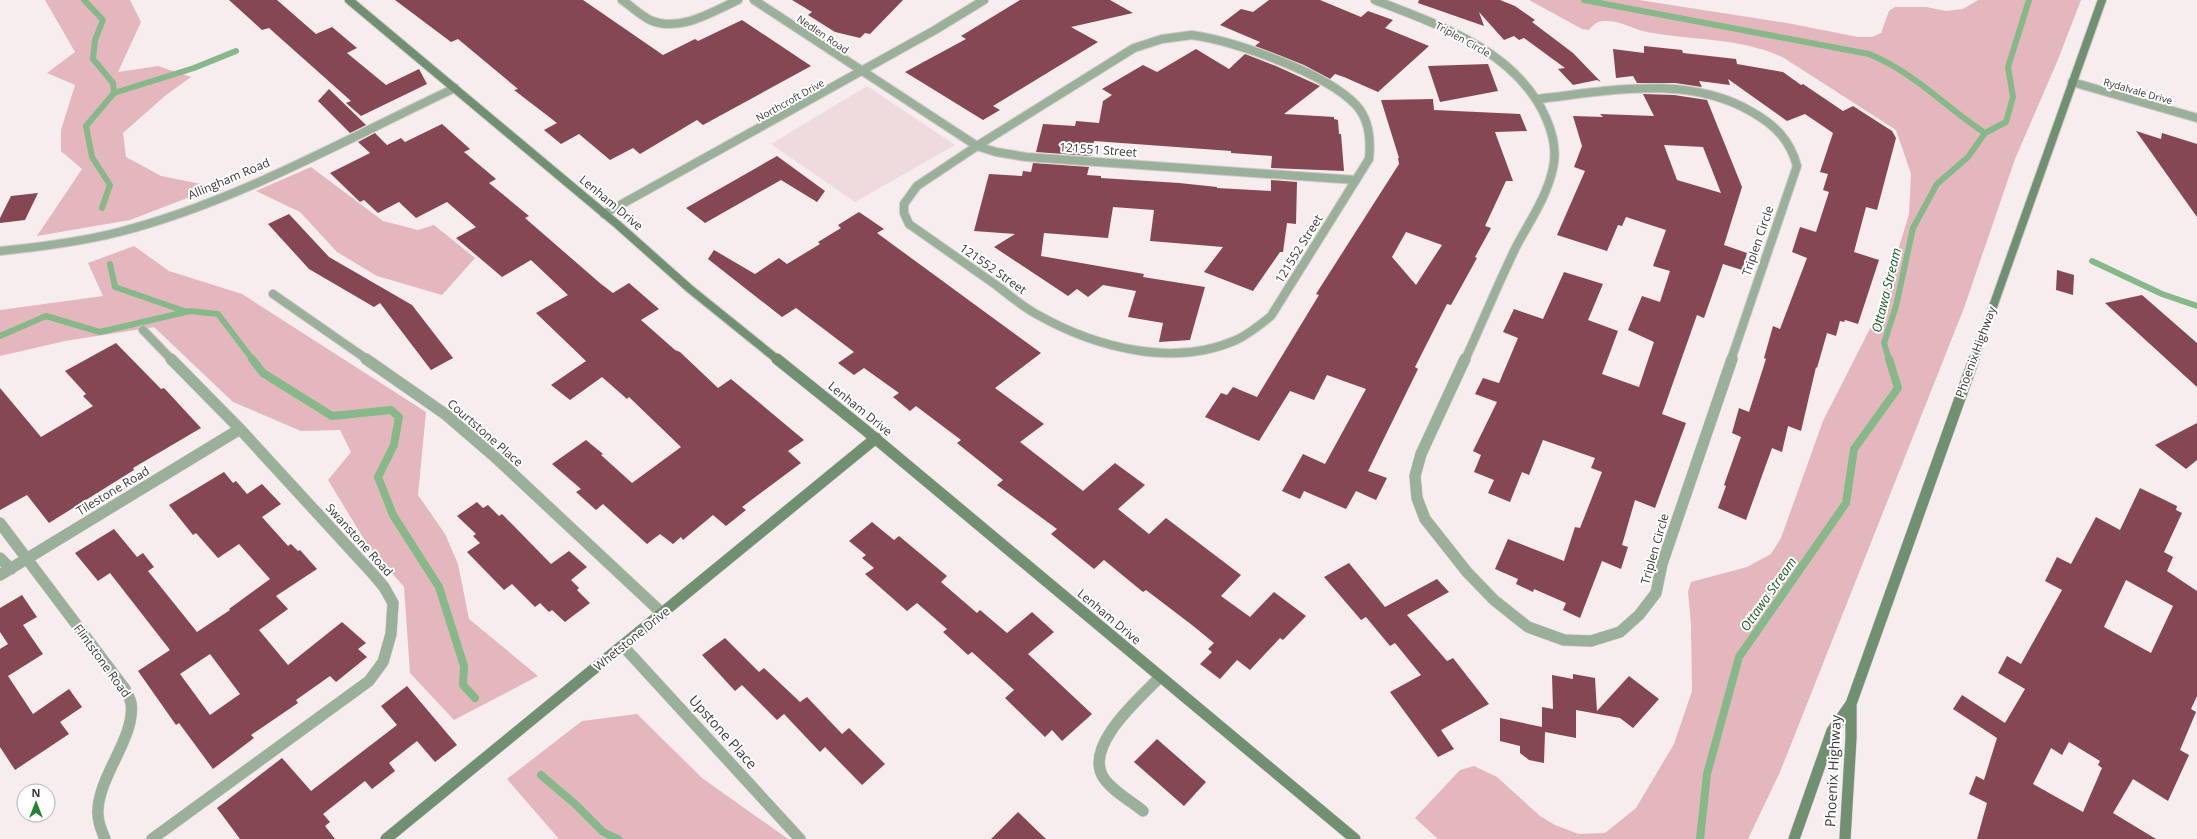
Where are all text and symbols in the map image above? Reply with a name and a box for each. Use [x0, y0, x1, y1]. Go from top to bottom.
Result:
street label: Nedlen Road [794, 11, 852, 57]
street label: Triplen Circle [1433, 18, 1493, 60]
street label: Rydalvale Drive [2102, 74, 2174, 108]
street label: Northcroft Drive [753, 75, 827, 125]
street label: 121551 Street [1059, 138, 1137, 161]
street label: Allingham Road [185, 154, 272, 203]
street label: Lenham Drive [576, 171, 647, 234]
street label: Triplen Circle [1738, 203, 1778, 278]
street label: 121552 Street [1271, 211, 1326, 286]
street label: 121552 Street [957, 239, 1030, 298]
water label: Ottawa Stream [1867, 246, 1905, 334]
street label: Phoenix Highway [1951, 303, 2000, 400]
street label: Lenham Drive [825, 377, 896, 440]
street label: Courtstone Place [444, 395, 527, 470]
street label: Tilestone Road [73, 462, 152, 519]
street label: Swanstone Road [322, 499, 397, 580]
street label: Triplen Circle [1636, 511, 1673, 586]
water label: Ottawa Stream [1736, 553, 1800, 635]
street label: Lenham Drive [1074, 585, 1145, 648]
street label: Whetstone Drive [590, 602, 673, 675]
street label: Flintstone Road [70, 621, 135, 701]
street label: Upstone Place [685, 691, 762, 773]
street label: Phoenix Highway [1820, 714, 1845, 827]
north arrow [16, 783, 56, 823]
text: N [32, 785, 40, 800]

